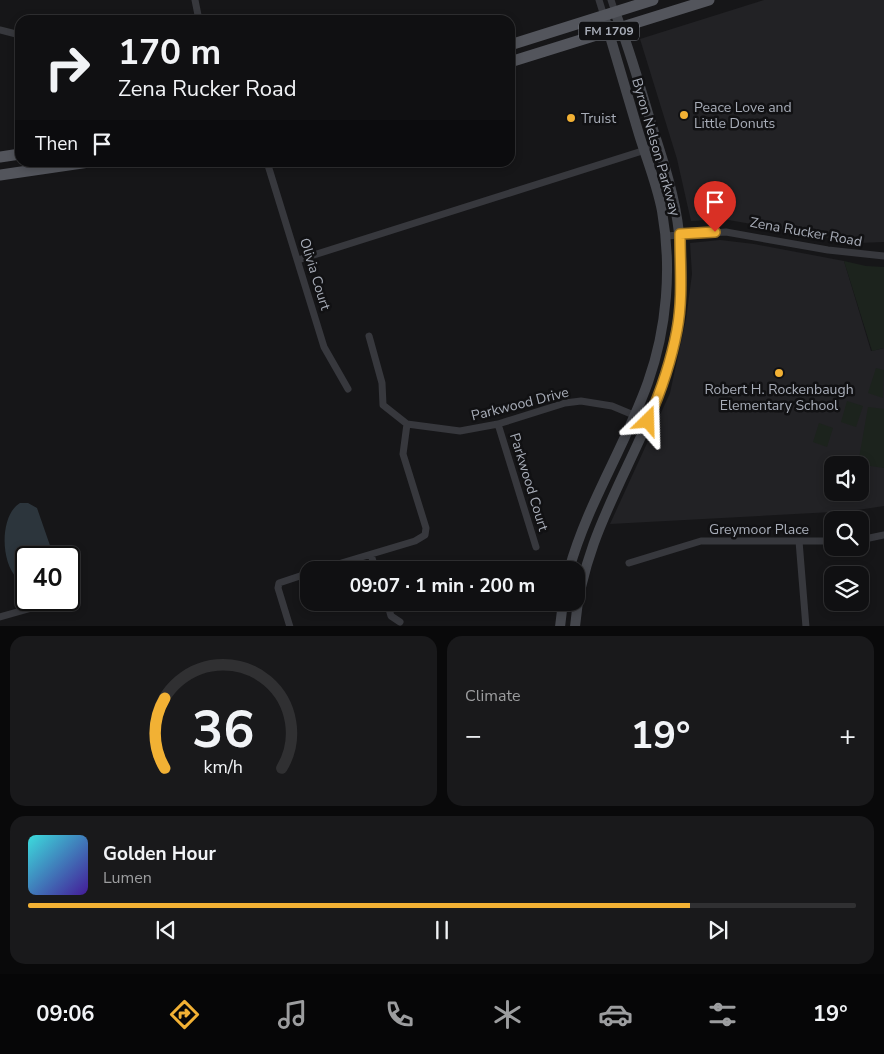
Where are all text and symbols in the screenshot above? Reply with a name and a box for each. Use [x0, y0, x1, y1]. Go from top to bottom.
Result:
road number: FM 1709 [579, 22, 639, 40]
text: 170 m [118, 29, 221, 76]
icon: right [35, 35, 100, 100]
text: Zena Rucker Road [118, 74, 297, 104]
street label: Byron Nelson Parkway [627, 76, 685, 219]
place label: Peace Love and Little Donuts [694, 98, 792, 133]
place label: Truist [581, 109, 616, 128]
marker: Peace Love and Little Donuts [678, 109, 690, 121]
marker: Truist [565, 112, 577, 124]
icon: arrive [88, 130, 116, 158]
text: Then [35, 131, 78, 157]
pin [694, 181, 736, 232]
icon: arrive [701, 188, 729, 216]
street label: Zena Rucker Road [748, 213, 864, 251]
street label: Olivia Court [295, 236, 335, 312]
marker: Robert H. Rockenbaugh Elementary School [773, 367, 785, 379]
place label: Robert H. Rockenbaugh Elementary School [704, 380, 854, 415]
street label: Parkwood Drive [469, 383, 571, 425]
position arrow [621, 394, 673, 446]
street label: Parkwood Court [505, 431, 553, 533]
map controls [824, 456, 869, 611]
button: sound [824, 456, 869, 501]
button: search [824, 511, 869, 556]
street label: Greymoor Place [709, 520, 809, 539]
speed limit sign: 40 [15, 546, 80, 611]
button: layers [824, 566, 869, 611]
text: 09:07 · 1 min · 200 m [350, 573, 535, 599]
text: Climate [465, 685, 520, 707]
text: 36 [192, 694, 255, 765]
text: 19° [630, 710, 691, 761]
text: − [465, 717, 482, 755]
text: + [839, 717, 856, 755]
text: km/h [204, 755, 243, 779]
text: Golden Hour [103, 841, 216, 867]
text: Lumen [103, 867, 152, 889]
icon: previous [152, 916, 180, 944]
icon: pause [428, 916, 456, 944]
icon: next [704, 916, 732, 944]
icon: directions [167, 997, 202, 1032]
icon: music [275, 997, 310, 1032]
icon: phone [382, 997, 417, 1032]
icon: climate [490, 997, 525, 1032]
icon: car [598, 997, 633, 1032]
icon: filters [705, 997, 740, 1032]
text: 09:06 [36, 999, 95, 1029]
text: 19° [813, 999, 848, 1029]

